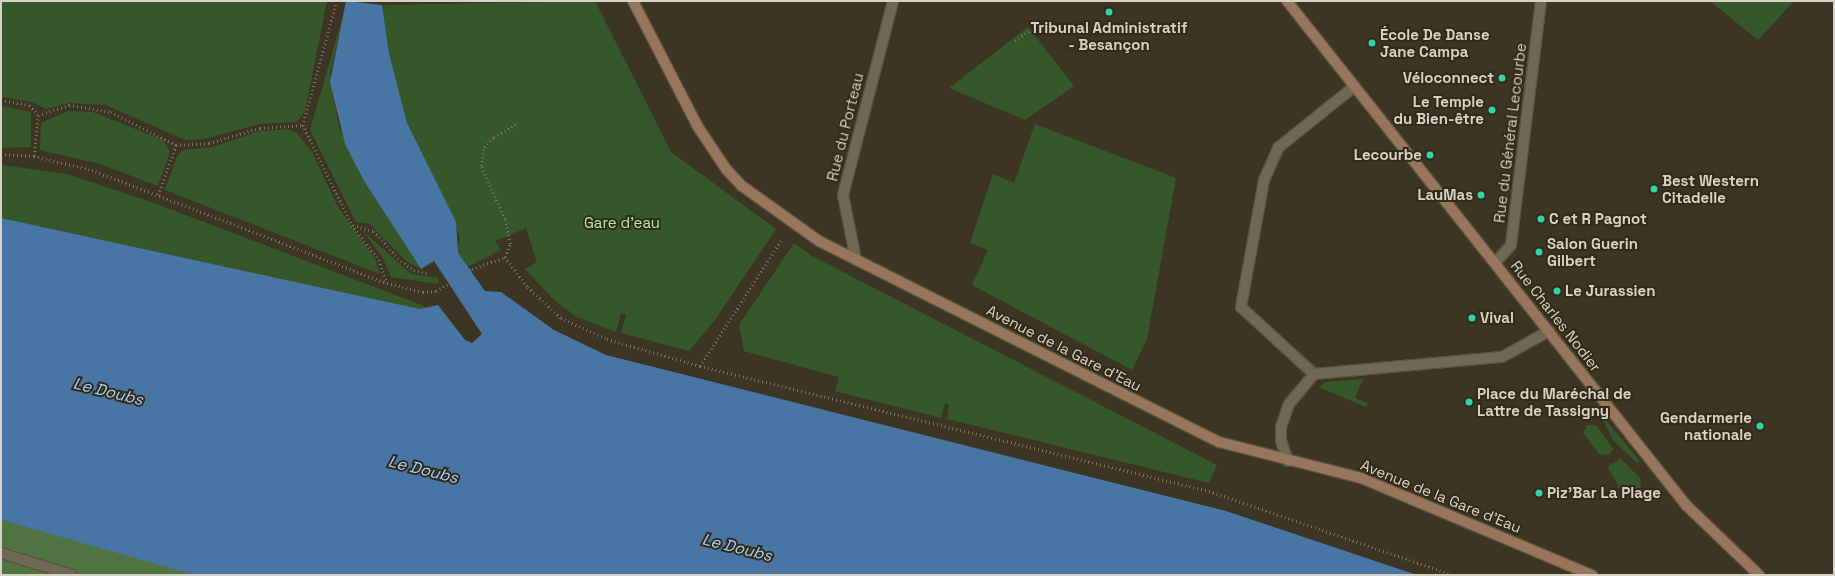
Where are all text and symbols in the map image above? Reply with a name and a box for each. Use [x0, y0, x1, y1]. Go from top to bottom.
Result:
marker: Tribunal Administratif - Besançon [1104, 7, 1114, 17]
place label: Tribunal Administratif - Besançon [1030, 18, 1188, 53]
place label: École De Danse Jane Campa [1380, 25, 1490, 60]
marker: École De Danse Jane Campa [1367, 38, 1377, 48]
street label: Rue du Général Lecourbe [1490, 42, 1530, 224]
place label: Véloconnect [1403, 69, 1494, 87]
street label: Rue du Porteau [823, 71, 867, 183]
marker: Véloconnect [1497, 73, 1507, 83]
place label: Le Temple du Bien-être [1393, 92, 1484, 127]
marker: Le Temple du Bien-être [1487, 105, 1497, 115]
place label: Lecourbe [1354, 146, 1422, 164]
marker: Lecourbe [1425, 150, 1435, 160]
place label: Best Western Citadelle [1662, 171, 1759, 206]
marker: Best Western Citadelle [1649, 184, 1659, 194]
place label: LauMas [1417, 186, 1473, 204]
marker: LauMas [1476, 190, 1486, 200]
place label: C et R Pagnot [1549, 210, 1647, 228]
park label: Gare d'eau [584, 214, 660, 232]
marker: C et R Pagnot [1536, 214, 1546, 224]
place label: Salon Guerin Gilbert [1547, 234, 1638, 269]
marker: Salon Guerin Gilbert [1534, 247, 1544, 257]
street label: Rue Charles Nodier [1507, 257, 1605, 375]
place label: Le Jurassien [1565, 282, 1655, 300]
marker: Le Jurassien [1552, 286, 1562, 296]
street label: Avenue de la Gare d'Eau [984, 301, 1144, 395]
place label: Vival [1480, 309, 1514, 327]
marker: Vival [1467, 313, 1477, 323]
water label: Le Doubs [71, 374, 145, 410]
place label: Place du Maréchal de Lattre de Tassigny [1477, 384, 1631, 419]
marker: Place du Maréchal de Lattre de Tassigny [1464, 397, 1474, 407]
place label: Gendarmerie nationale [1660, 408, 1752, 443]
marker: Gendarmerie nationale [1755, 421, 1765, 431]
water label: Le Doubs [386, 452, 460, 488]
street label: Avenue de la Gare d'Eau [1358, 456, 1524, 536]
place label: Piz'Bar La Plage [1547, 484, 1661, 502]
marker: Piz'Bar La Plage [1534, 488, 1544, 498]
water label: Le Doubs [700, 530, 774, 566]

